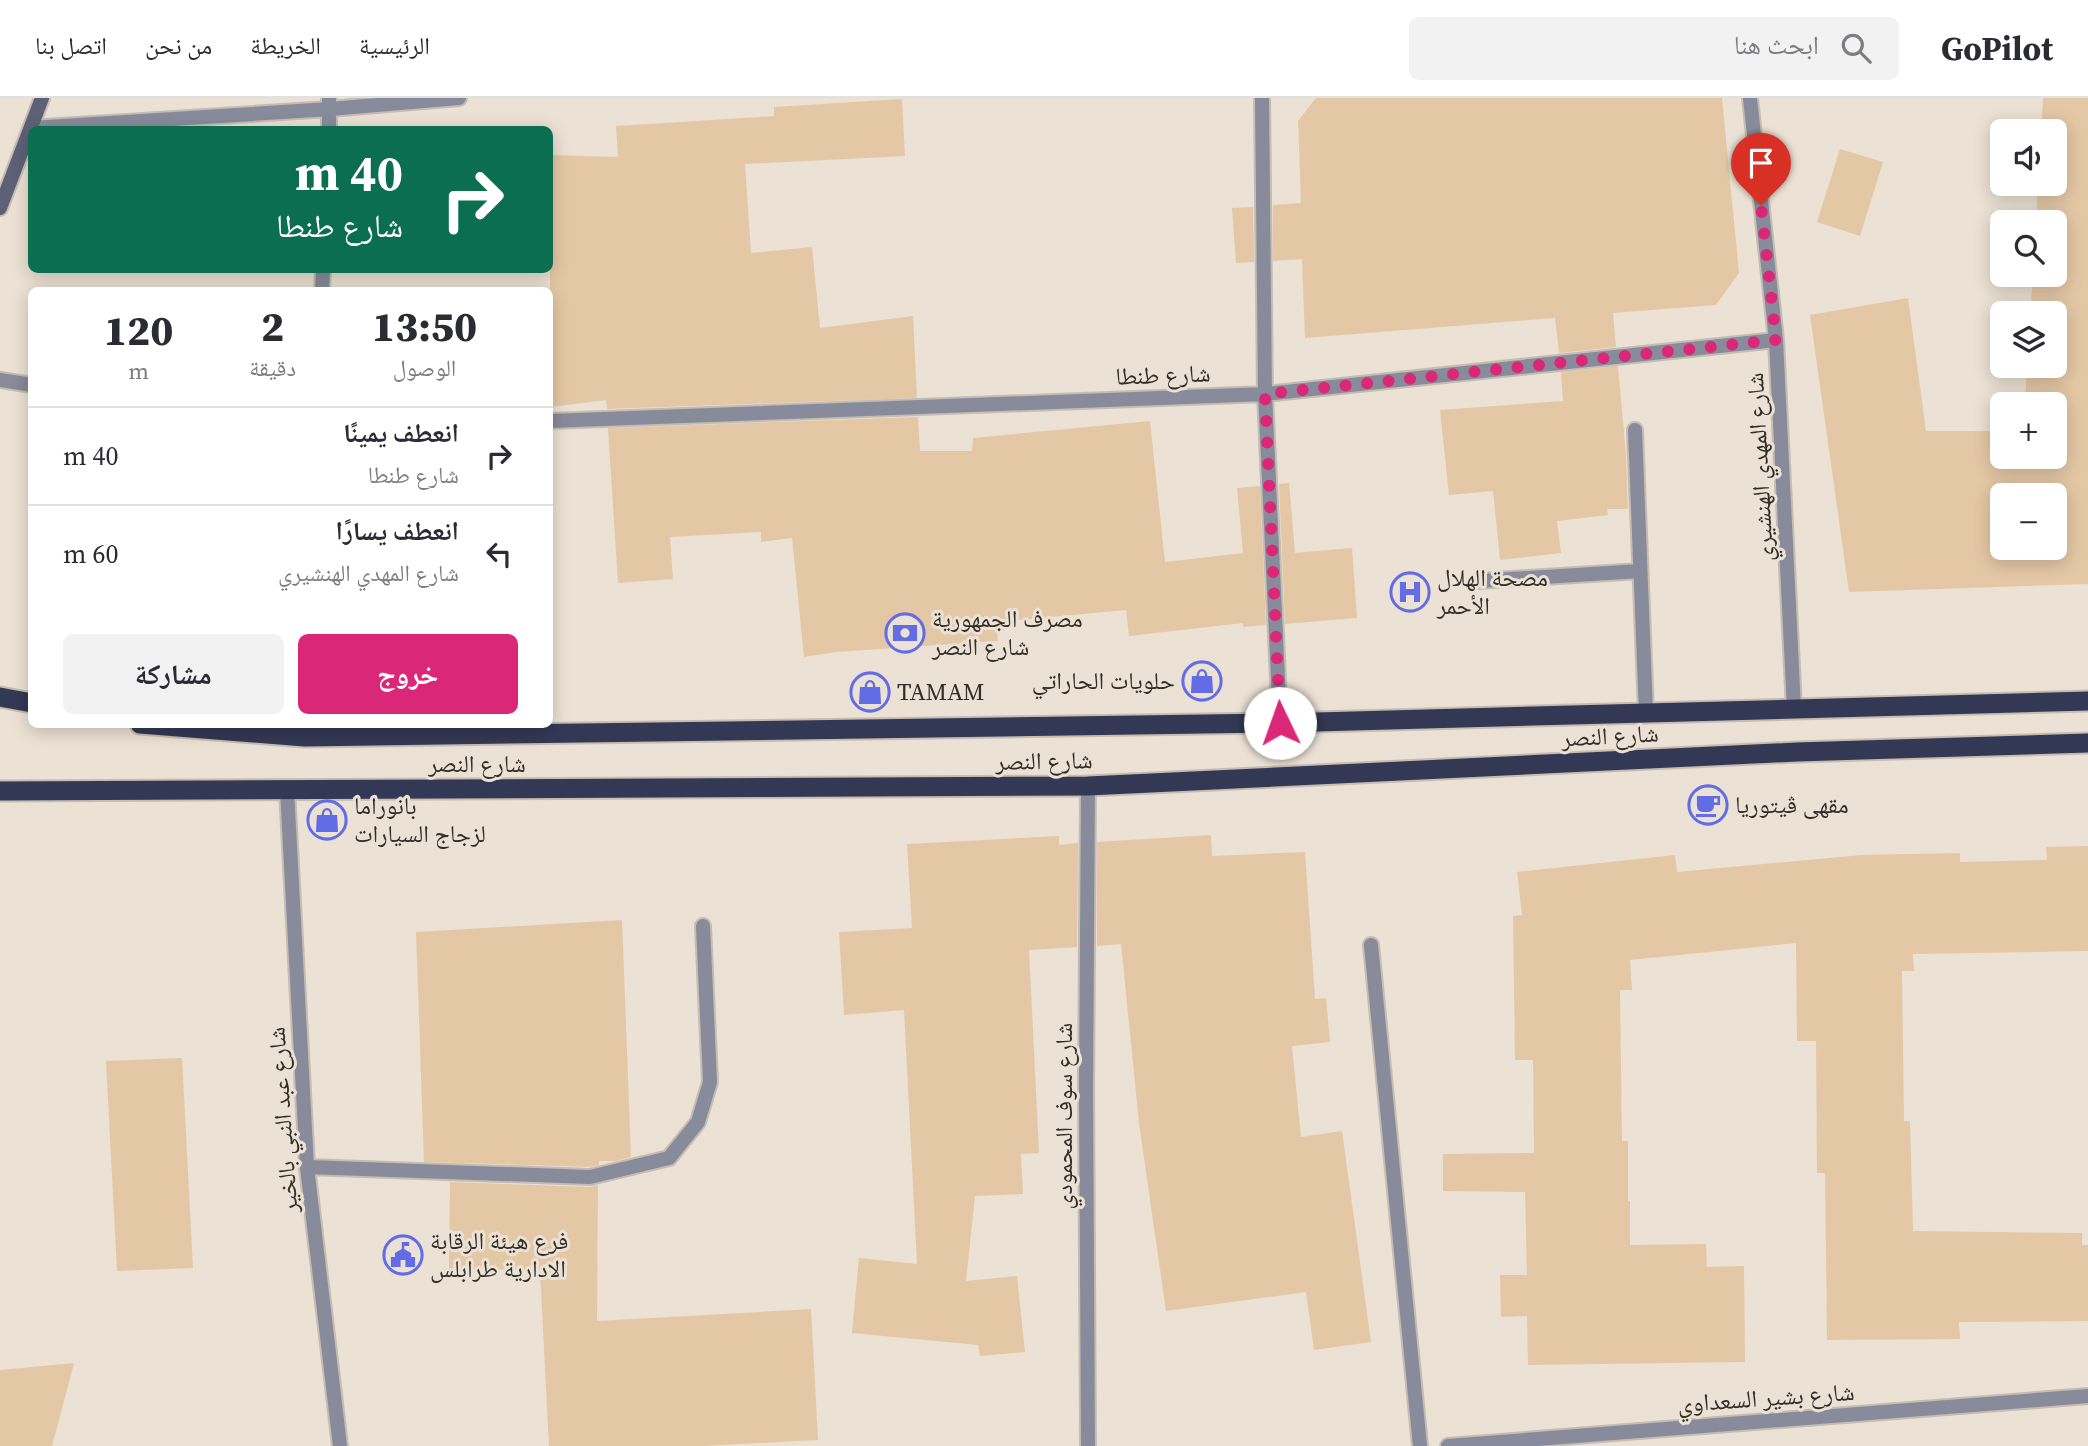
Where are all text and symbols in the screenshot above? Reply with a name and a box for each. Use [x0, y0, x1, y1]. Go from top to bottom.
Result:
search box [1409, 17, 1899, 80]
text: GoPilot [1941, 26, 2053, 71]
text: ابحث هنا [1734, 27, 1819, 63]
text: اتصل بنا [35, 29, 107, 62]
text: من نحن [145, 29, 212, 62]
text: الخريطة [250, 29, 321, 62]
text: الرئيسية [359, 29, 430, 62]
icon: search [1837, 29, 1875, 67]
map controls [1990, 119, 2067, 560]
button: sound [1990, 119, 2067, 196]
pin [1731, 133, 1791, 205]
text: 40 m [295, 139, 403, 206]
icon: arrive [1742, 144, 1780, 182]
icon: right [427, 154, 518, 245]
text: شارع طنطا [276, 204, 403, 248]
button: search [1990, 210, 2067, 287]
text: 2 [261, 297, 284, 355]
text: 13:50 [372, 297, 477, 355]
text: 120 [104, 301, 173, 359]
button: layers [1990, 301, 2067, 378]
text: دقيقة [249, 352, 296, 384]
text: الوصول [393, 352, 456, 384]
text: m [128, 355, 149, 387]
street label: شارع طنطا [1115, 356, 1211, 393]
street label: شارع المهدي الهنشيري [1738, 372, 1784, 562]
button: + [1990, 392, 2067, 469]
text: انعطف يمينًا [343, 415, 459, 451]
icon: right [480, 437, 518, 475]
text: 40 m [63, 438, 119, 474]
text: شارع طنطا [368, 459, 459, 491]
button: − [1990, 483, 2067, 560]
text: انعطف يسارًا [336, 513, 459, 549]
icon: left [480, 535, 518, 573]
text: 60 m [63, 536, 119, 572]
text: شارع المهدي الهنشيري [278, 557, 459, 589]
place label: مصحة الهلال الأحمر [1436, 561, 1548, 622]
hospital icon: مصحة الهلال الأحمر [1389, 571, 1431, 613]
place label: مصرف الجمهورية شارع النصر [931, 602, 1083, 663]
bank icon: مصرف الجمهورية شارع النصر [884, 612, 926, 654]
button: مشاركة [63, 634, 284, 714]
button: خروج [298, 634, 518, 714]
shop icon: حلويات الحاراتي [1181, 660, 1223, 702]
place label: حلويات الحاراتي [1032, 664, 1175, 700]
shop icon: TAMAM [849, 671, 891, 713]
place label: TAMAM [897, 675, 985, 708]
position arrow [1243, 686, 1317, 760]
street label: شارع النصر [1559, 716, 1659, 755]
street label: شارع النصر [994, 743, 1093, 778]
street label: شارع النصر [427, 747, 526, 780]
cafe icon: مقهى ڤيتوريا [1687, 784, 1729, 826]
place label: مقهى ڤيتوريا [1735, 788, 1849, 821]
place label: بانوراما لزجاج السيارات [354, 789, 486, 850]
shop icon: بانوراما لزجاج السيارات [306, 799, 348, 841]
street label: شارع سوف المحمودي [1047, 1023, 1083, 1209]
street label: شارع عبد النبي بالخير [260, 1026, 309, 1215]
place label: فرع هيئة الرقابة الادارية طرابلس [430, 1224, 568, 1285]
public building icon: فرع هيئة الرقابة الادارية طرابلس [382, 1234, 424, 1276]
street label: شارع بشير السعداوي [1676, 1375, 1856, 1423]

